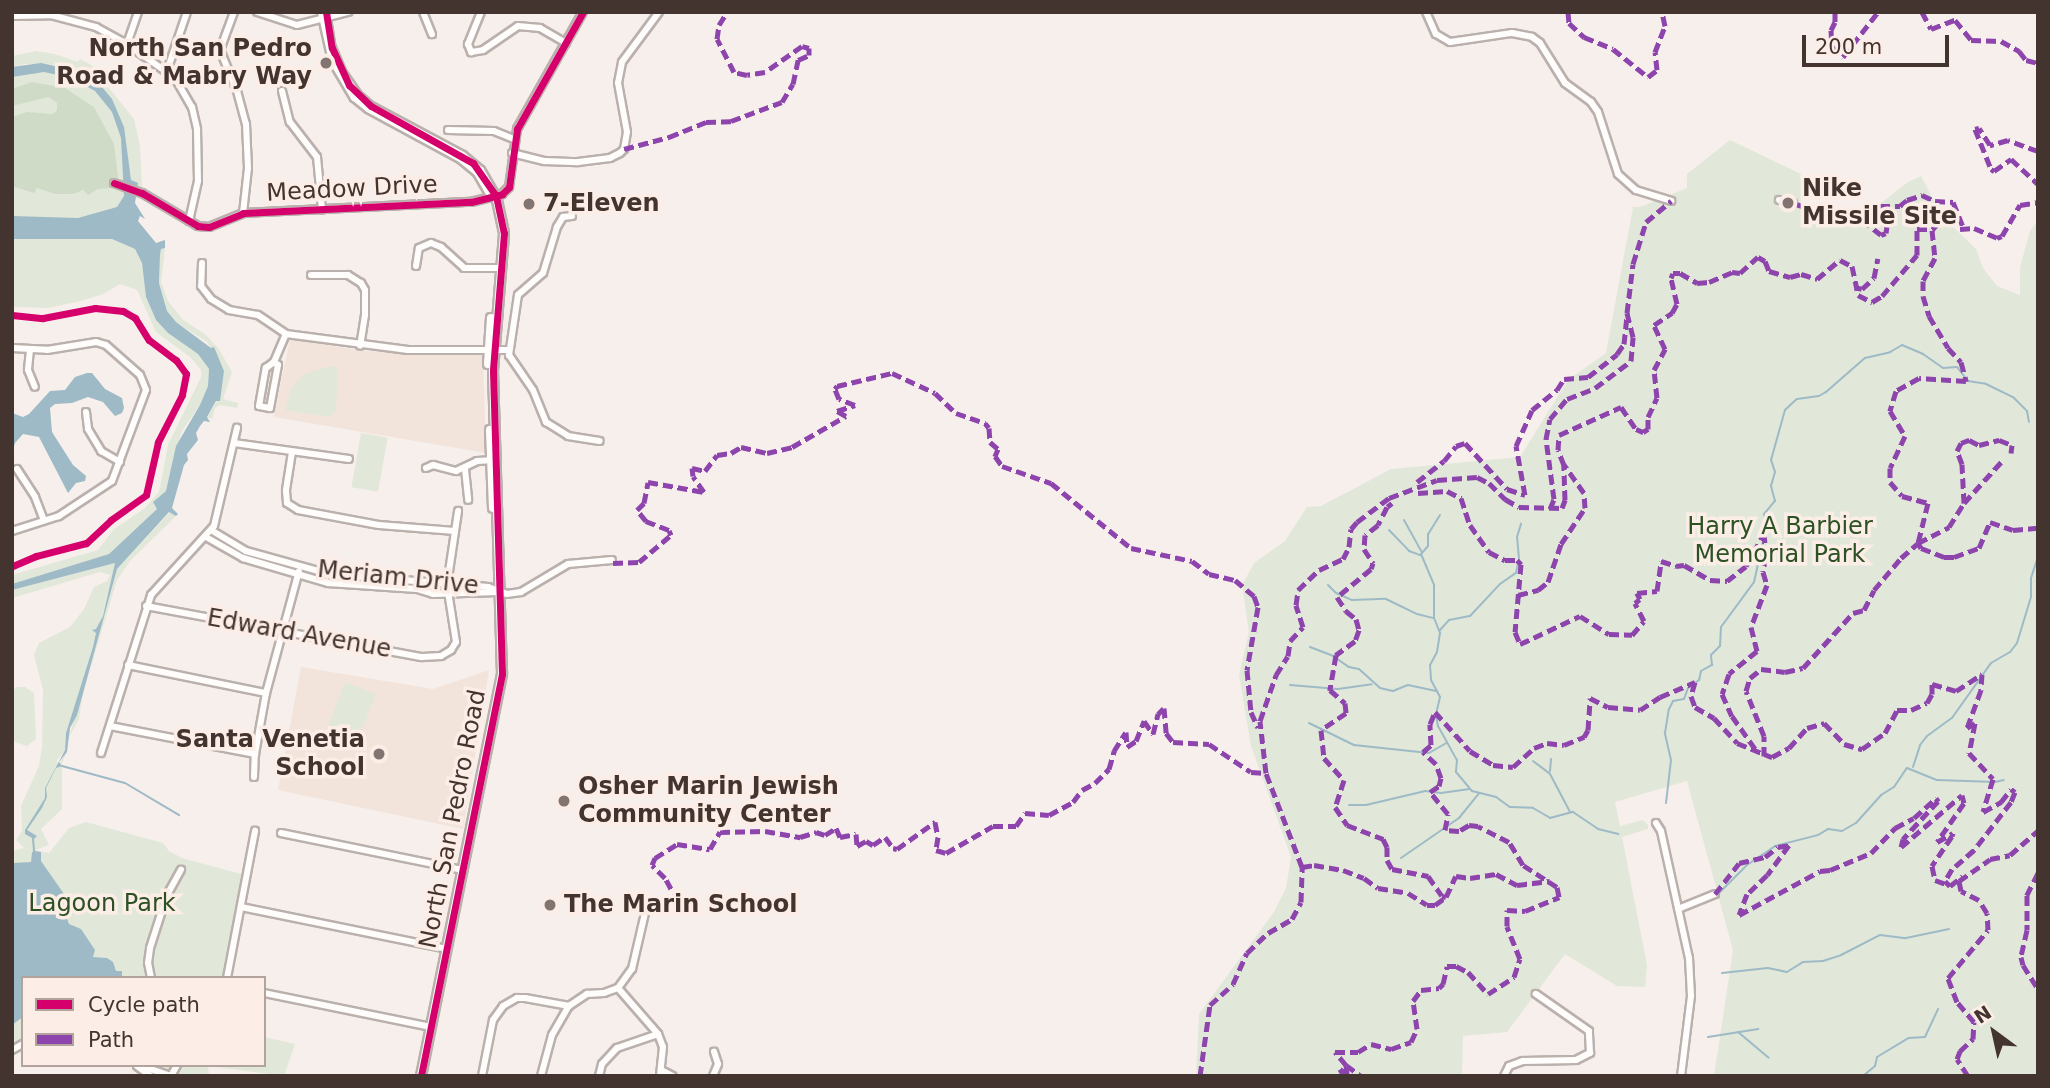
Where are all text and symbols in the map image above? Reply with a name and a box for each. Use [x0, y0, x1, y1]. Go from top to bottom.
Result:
scale bar [1805, 21, 1952, 65]
place label: North San Pedro Road & Mabry Way [56, 35, 312, 91]
text: 200 m [1815, 35, 1882, 59]
marker: North San Pedro Road & Mabry Way [318, 55, 334, 71]
street label: Meadow Drive [266, 170, 438, 208]
place label: Nike Missile Site [1802, 175, 1957, 231]
place label: 7-Eleven [543, 190, 660, 218]
marker: Nike Missile Site [1780, 195, 1796, 211]
marker: 7-Eleven [521, 196, 537, 212]
park label: Harry A Barbier Memorial Park [1687, 513, 1873, 569]
street label: Meriam Drive [316, 555, 480, 601]
street label: Edward Avenue [205, 604, 393, 664]
street label: North San Pedro Road [414, 687, 492, 951]
place label: Santa Venetia School [176, 726, 365, 782]
marker: Santa Venetia School [371, 746, 387, 762]
place label: Osher Marin Jewish Community Center [578, 773, 839, 829]
marker: Osher Marin Jewish Community Center [556, 793, 572, 809]
park label: Lagoon Park [28, 890, 176, 918]
place label: The Marin School [564, 891, 797, 919]
marker: The Marin School [542, 897, 558, 913]
legend [21, 976, 266, 1067]
text: Cycle path [88, 993, 200, 1017]
north arrow [1959, 997, 2029, 1067]
text: N [1970, 1001, 1995, 1028]
text: Path [88, 1028, 134, 1052]

